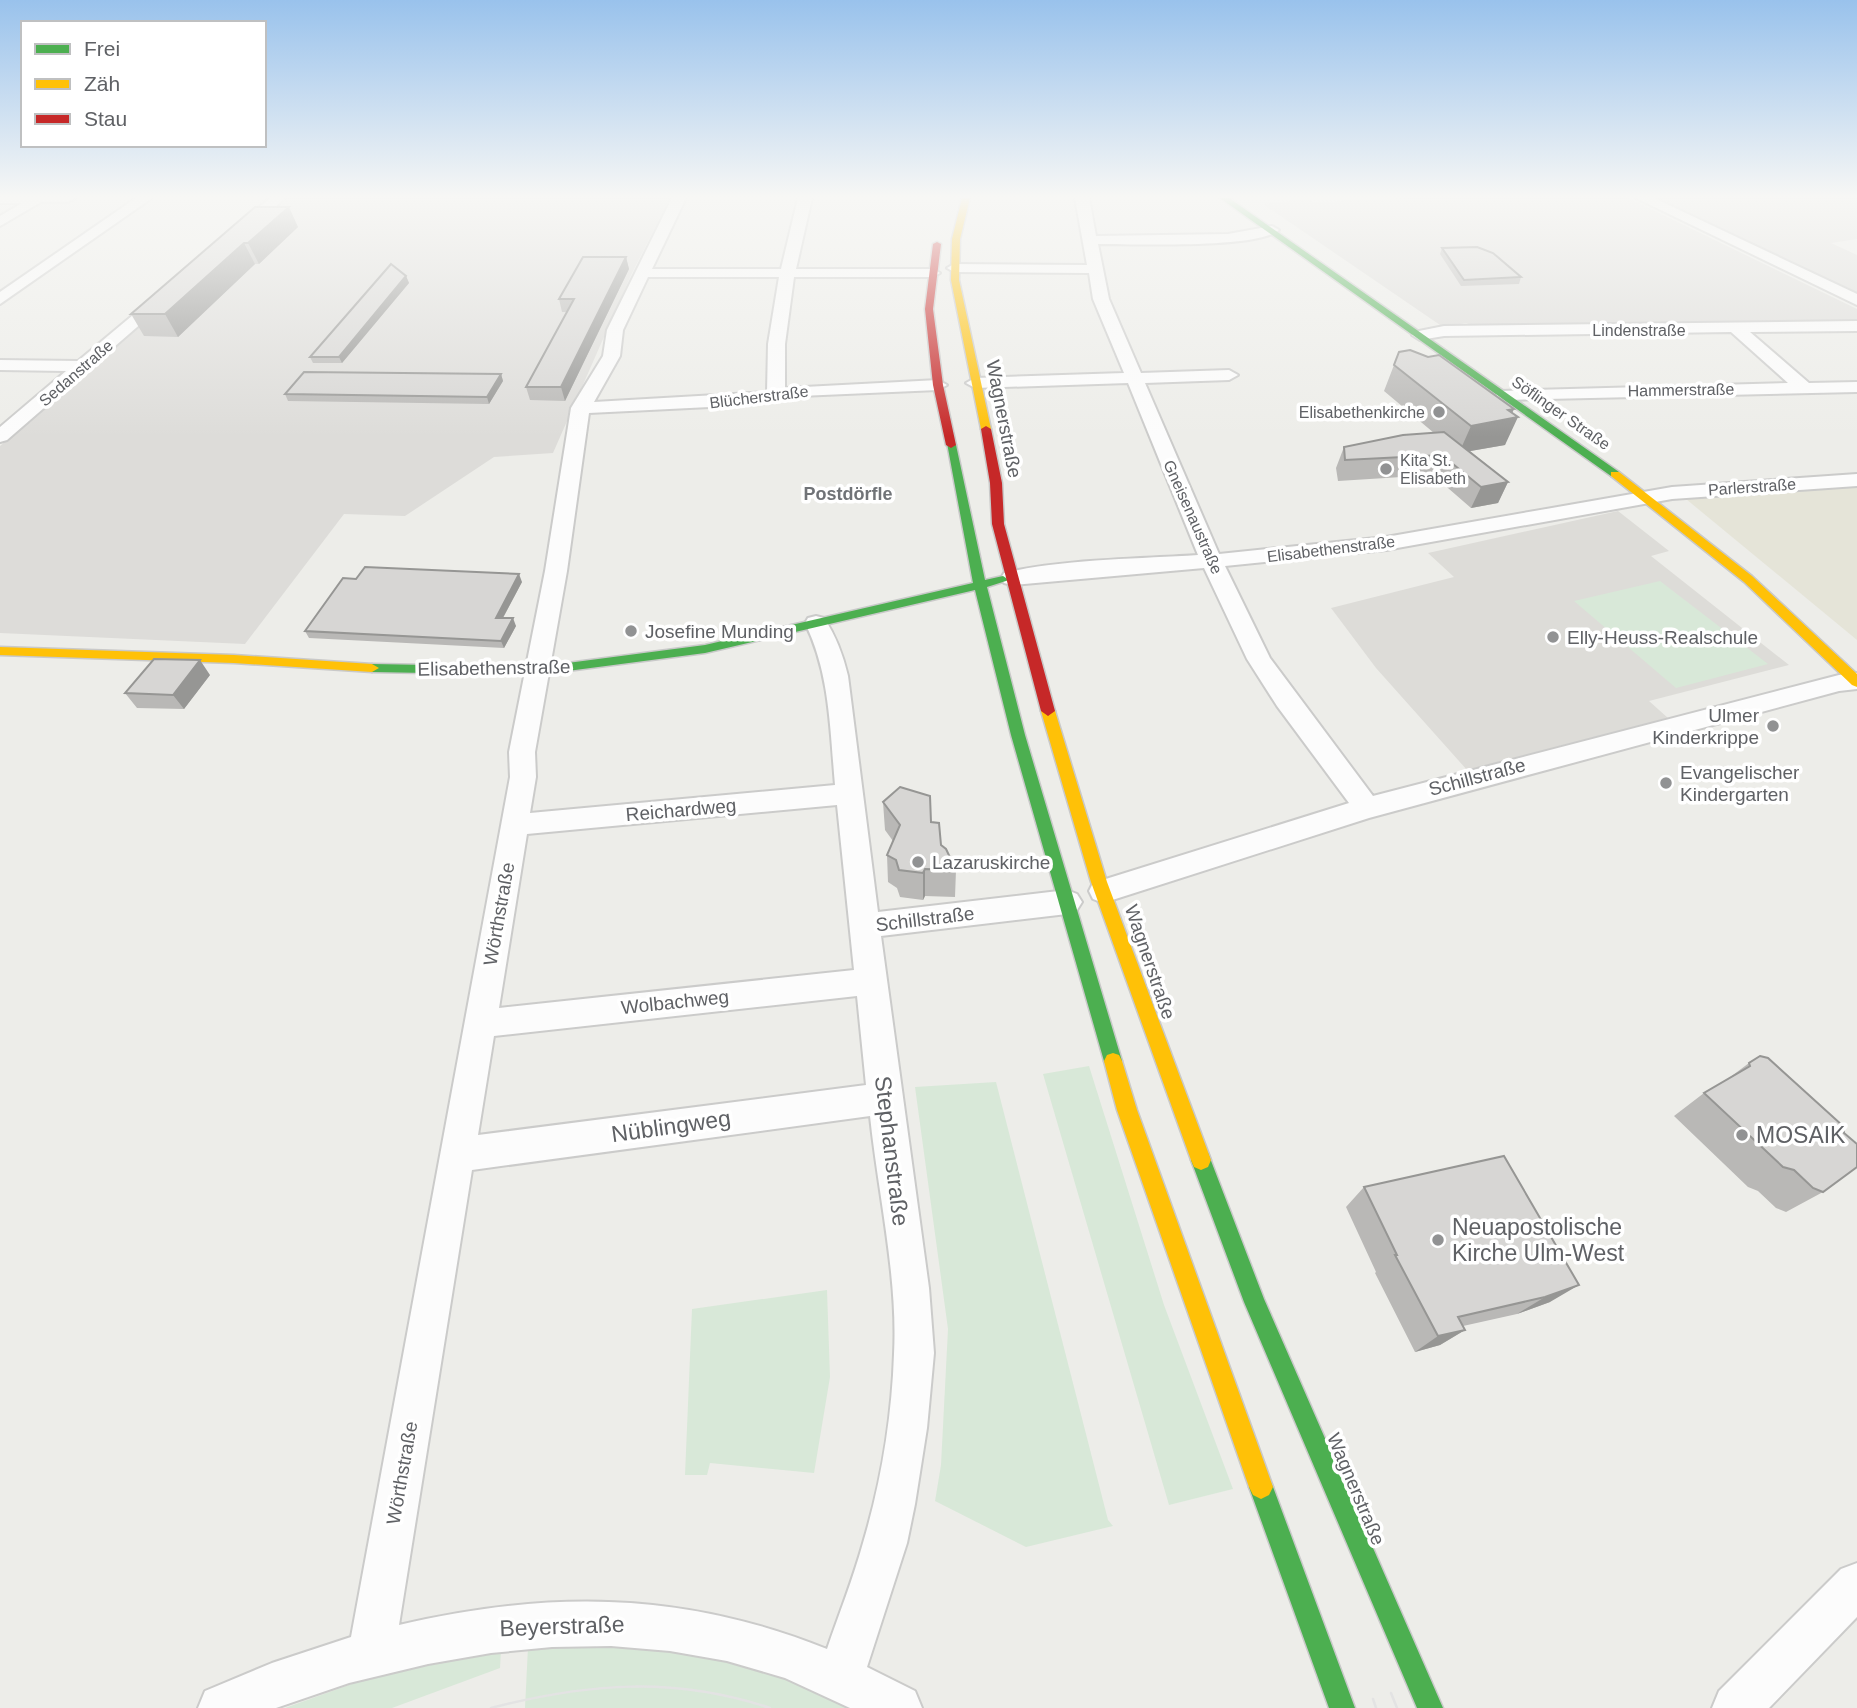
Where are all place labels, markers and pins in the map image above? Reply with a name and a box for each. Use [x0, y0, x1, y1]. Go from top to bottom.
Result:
place label: Elisabethenkirche [1299, 404, 1425, 421]
marker: Elisabethenkirche [1431, 404, 1447, 420]
place label: Kita St. Elisabeth [1400, 452, 1466, 487]
marker: Kita St. Elisabeth [1378, 461, 1394, 477]
place label: Josefine Munding [645, 621, 794, 642]
marker: Josefine Munding [623, 623, 639, 639]
place label: Elly-Heuss-Realschule [1567, 627, 1758, 648]
marker: Elly-Heuss-Realschule [1545, 629, 1561, 645]
place label: Ulmer Kinderkrippe [1652, 705, 1760, 748]
marker: Ulmer Kinderkrippe [1765, 718, 1781, 734]
place label: Evangelischer Kindergarten [1680, 762, 1800, 805]
marker: Evangelischer Kindergarten [1658, 775, 1674, 791]
place label: Lazaruskirche [932, 852, 1050, 873]
marker: Lazaruskirche [910, 854, 926, 870]
place label: MOSAIK [1756, 1122, 1846, 1148]
marker: MOSAIK [1734, 1127, 1750, 1143]
place label: Neuapostolische Kirche Ulm-West [1452, 1214, 1625, 1266]
marker: Neuapostolische Kirche Ulm-West [1430, 1232, 1446, 1248]

